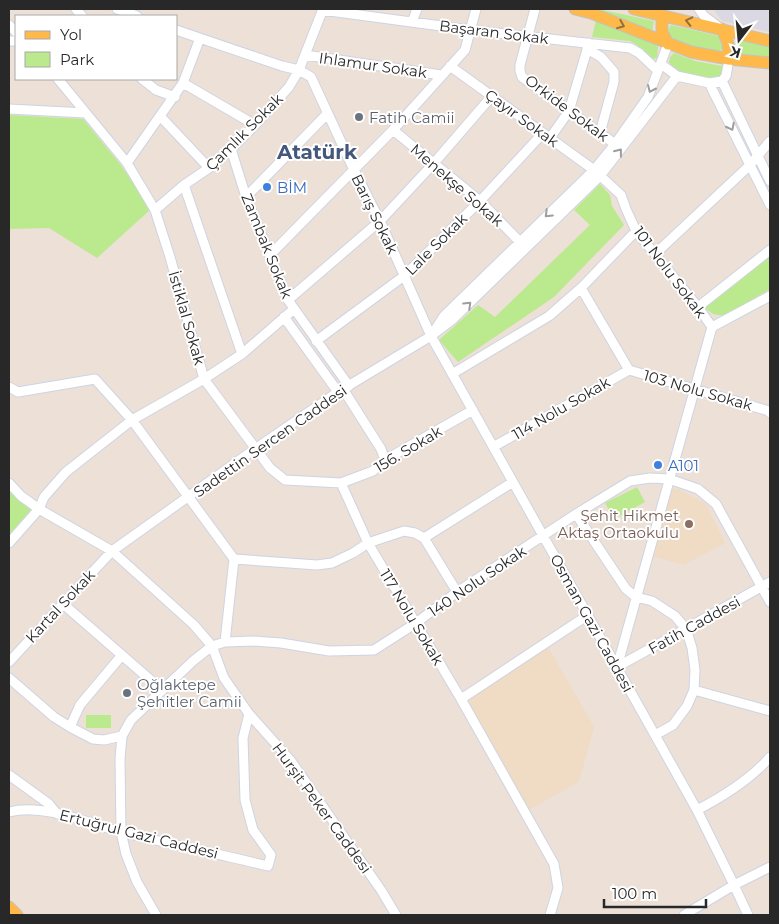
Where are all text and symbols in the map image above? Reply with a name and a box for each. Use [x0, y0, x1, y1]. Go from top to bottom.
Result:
legend [15, 15, 178, 80]
north arrow [714, 15, 764, 65]
street label: Başaran Sokak [438, 16, 550, 48]
one-way arrow [684, 16, 693, 27]
one-way arrow [616, 18, 625, 29]
text: Yol [60, 25, 82, 44]
text: K [727, 42, 743, 63]
street label: Ihlamur Sokak [318, 48, 428, 82]
text: Park [60, 50, 94, 69]
street label: Orkide Sokak [521, 70, 613, 146]
one-way arrow [646, 84, 657, 93]
street label: Çayır Sokak [481, 85, 563, 151]
street label: Çamlık Sokak [201, 89, 287, 175]
place label: Fatih Camii [369, 108, 455, 127]
marker: Fatih Camii [353, 111, 365, 123]
one-way arrow [725, 122, 735, 131]
street label: Menekşe Sokak [407, 139, 507, 231]
district label: Atatürk [276, 140, 358, 164]
one-way arrow [614, 149, 622, 158]
street label: Barış Sokak [347, 171, 403, 257]
place label: BİM [277, 178, 307, 197]
marker: BİM [261, 181, 273, 193]
street label: Zambak Sokak [237, 191, 297, 301]
one-way arrow [545, 208, 554, 217]
street label: Lale Sokak [401, 209, 471, 279]
street label: 101 Nolu Sokak [629, 223, 711, 322]
street label: İstiklal Sokak [164, 269, 210, 367]
one-way arrow [462, 302, 471, 311]
street label: 103 Nolu Sokak [641, 365, 755, 415]
street label: 114 Nolu Sokak [509, 372, 613, 444]
street label: Sadettin Sercen Caddesi [190, 381, 350, 501]
street label: 156. Sokak [371, 421, 445, 477]
place label: A101 [668, 456, 699, 475]
marker: A101 [652, 459, 664, 471]
place label: Şehit Hikmet Aktaş Ortaokulu [557, 506, 679, 542]
marker: Şehit Hikmet Aktaş Ortaokulu [683, 518, 695, 530]
street label: 140 Nolu Sokak [424, 541, 530, 621]
street label: Osman Gazi Caddesi [546, 551, 638, 695]
street label: Kartal Sokak [21, 565, 99, 647]
street label: 117 Nolu Sokak [376, 566, 448, 668]
street label: Fatih Caddesi [645, 592, 743, 658]
place label: Oğlaktepe Şehitler Camii [137, 675, 242, 711]
marker: Oğlaktepe Şehitler Camii [121, 687, 133, 699]
street label: Hurşit Peker Caddesi [268, 739, 376, 877]
street label: Ertuğrul Gazi Caddesi [58, 805, 220, 863]
scale bar [604, 876, 706, 908]
text: 100 m [612, 884, 657, 903]

